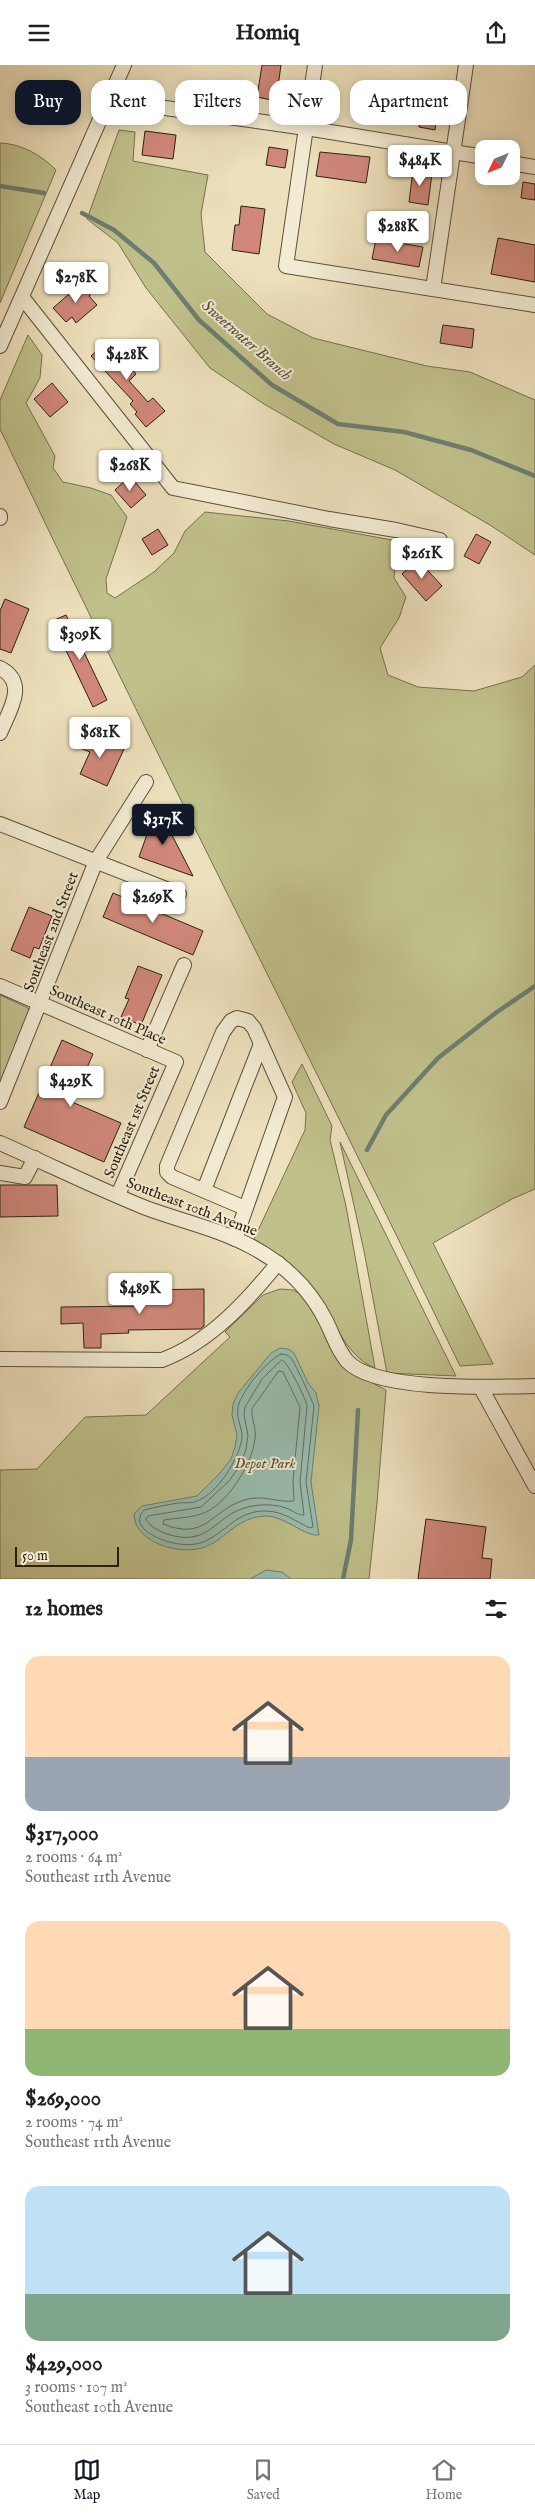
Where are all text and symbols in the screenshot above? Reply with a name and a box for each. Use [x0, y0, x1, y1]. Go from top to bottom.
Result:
icon: menu [25, 19, 53, 47]
text: Homiq [235, 19, 300, 47]
icon: share [482, 19, 510, 47]
chip: Buy [15, 80, 81, 125]
chip: Rent [91, 80, 165, 125]
chip: Filters [175, 80, 259, 125]
chip: New [269, 80, 340, 125]
chip: Apartment [350, 80, 467, 125]
north arrow [475, 140, 520, 185]
map controls [475, 140, 520, 185]
pin: $484K [385, 145, 455, 187]
text: $484K [399, 151, 441, 171]
pin: $288K [363, 211, 433, 253]
text: $288K [378, 217, 418, 237]
pin: $278K [41, 261, 111, 304]
text: $278K [55, 268, 97, 288]
water label: Sweetwater Branch [197, 296, 295, 386]
pin: $428K [92, 339, 162, 381]
text: $428K [106, 345, 148, 365]
pin: $268K [95, 449, 165, 492]
text: $268K [110, 456, 150, 476]
pin: $261K [387, 537, 457, 580]
text: $261K [402, 544, 442, 564]
pin: $309K [45, 619, 115, 661]
text: $309K [59, 625, 101, 645]
pin: $681K [65, 717, 135, 759]
text: $681K [80, 723, 120, 743]
pin: $317K [128, 803, 198, 846]
text: $317K [143, 810, 183, 830]
street label: Southeast 2nd Street [19, 869, 83, 995]
pin: $269K [118, 881, 188, 924]
text: $269K [132, 888, 174, 908]
street label: Southeast 10th Place [47, 981, 169, 1049]
street label: Southeast 1st Street [100, 1063, 164, 1181]
pin: $429K [36, 1065, 106, 1108]
text: $429K [50, 1072, 92, 1092]
street label: Southeast 10th Avenue [124, 1173, 260, 1241]
pin: $489K [105, 1273, 175, 1315]
text: $489K [119, 1279, 161, 1299]
park label: Depot Park [235, 1454, 295, 1473]
scale bar [15, 1544, 119, 1567]
text: 50 m [22, 1547, 48, 1565]
icon: filters [482, 1595, 510, 1623]
text: 12 homes [25, 1596, 103, 1623]
icon: home [223, 1688, 313, 1778]
text: $317,000 [25, 1821, 99, 1848]
text: 2 rooms · 64 m² [25, 1848, 123, 1868]
text: Southeast 11th Avenue [25, 1868, 171, 1888]
icon: home [223, 1953, 313, 2043]
text: $269,000 [25, 2086, 101, 2113]
text: 2 rooms · 74 m² [25, 2113, 123, 2133]
text: Southeast 11th Avenue [25, 2133, 171, 2153]
icon: home [223, 2218, 313, 2308]
text: $429,000 [25, 2351, 102, 2378]
text: 3 rooms · 107 m² [25, 2378, 128, 2398]
text: Southeast 10th Avenue [25, 2398, 173, 2418]
tab: Map [73, 2456, 101, 2504]
tab: Saved [247, 2456, 280, 2504]
tab: Home [426, 2456, 462, 2504]

